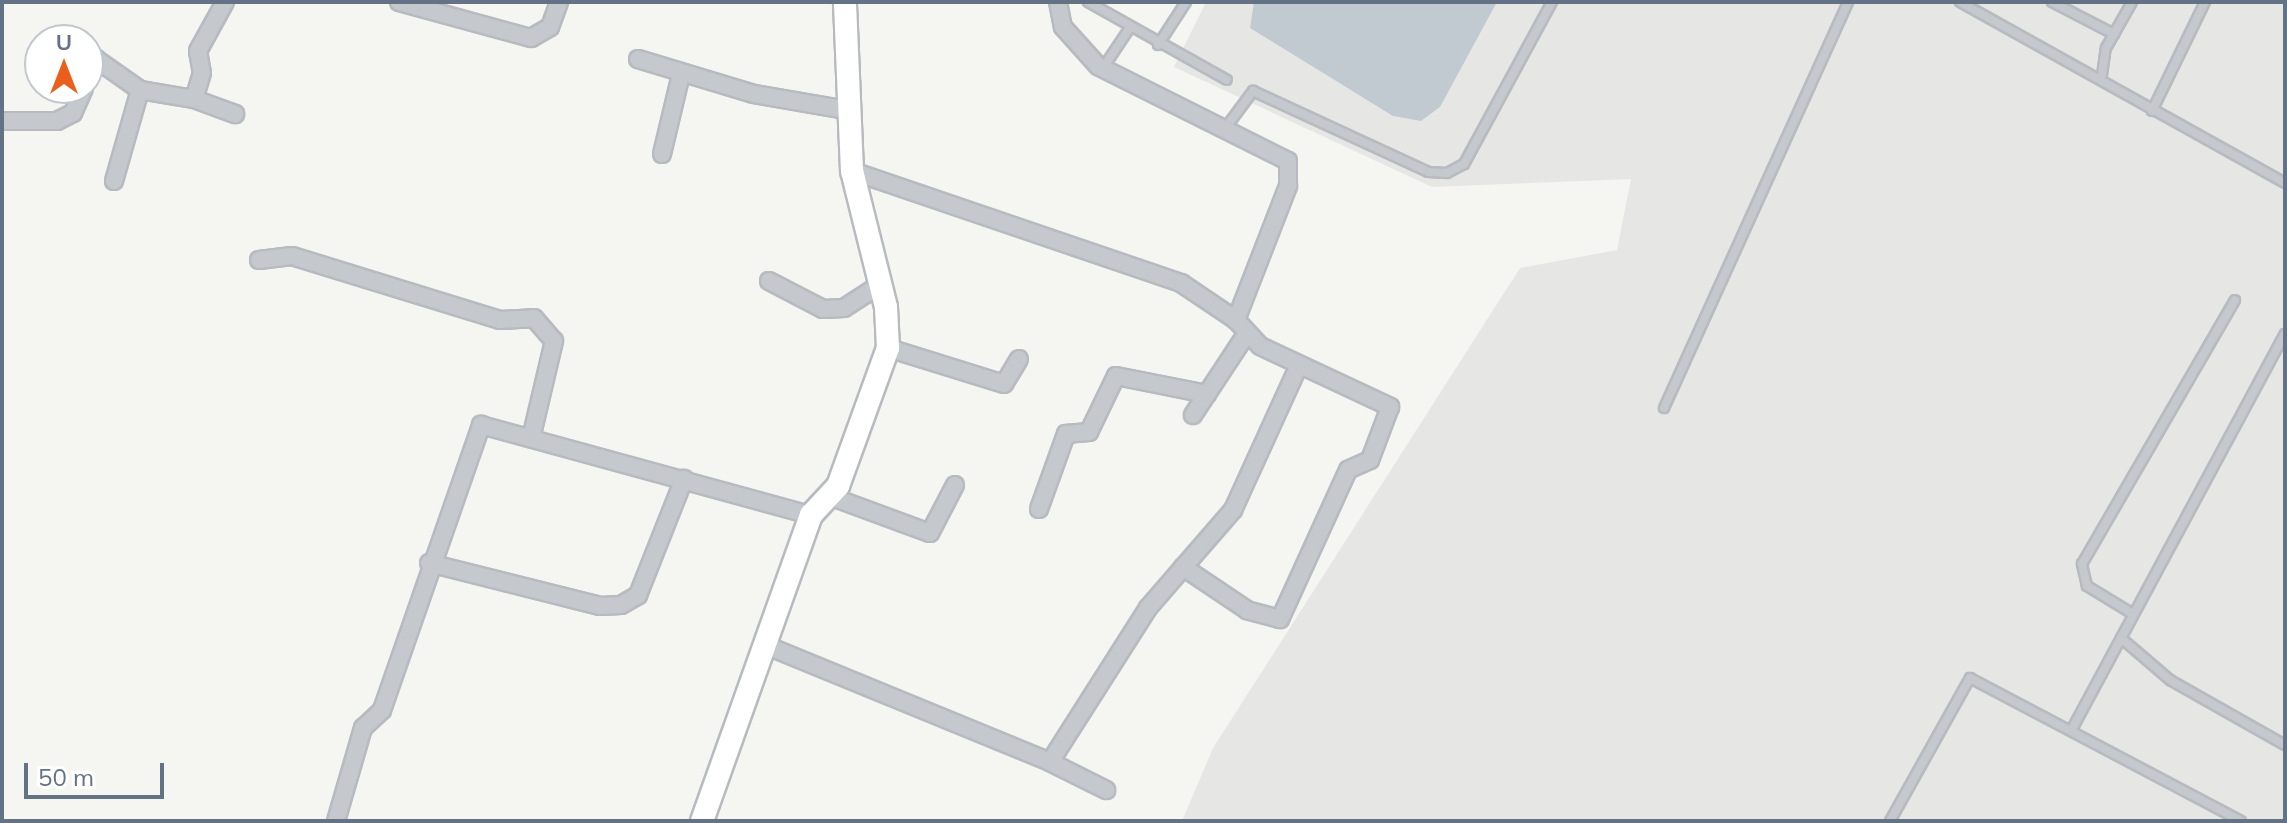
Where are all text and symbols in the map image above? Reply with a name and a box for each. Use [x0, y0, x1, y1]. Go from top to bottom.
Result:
north arrow [24, 24, 104, 104]
text: U [56, 28, 72, 56]
scale bar [28, 747, 168, 797]
text: 50 m [38, 762, 94, 792]

